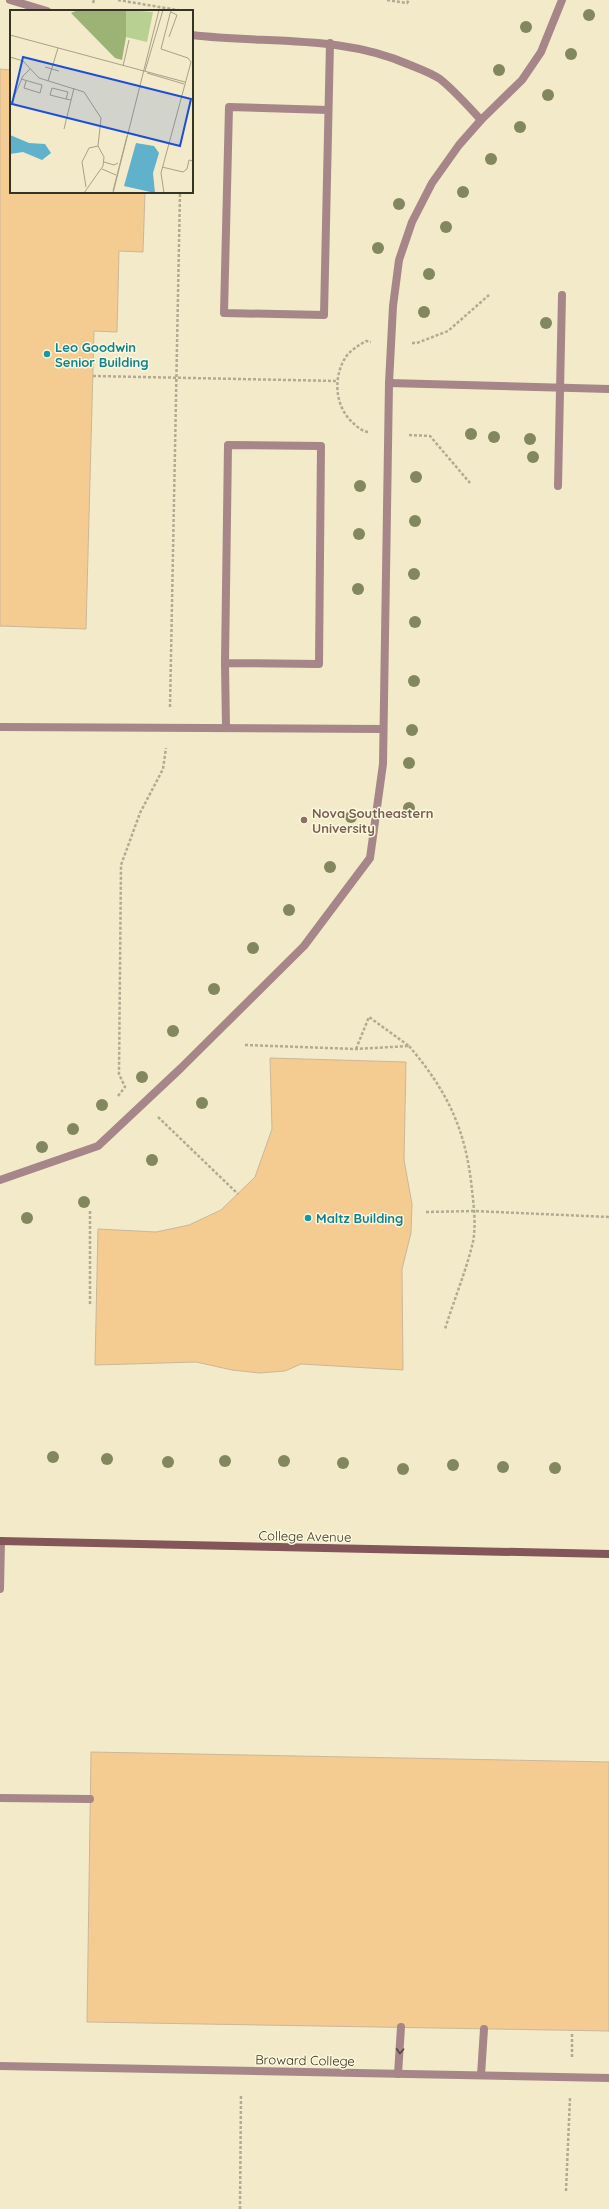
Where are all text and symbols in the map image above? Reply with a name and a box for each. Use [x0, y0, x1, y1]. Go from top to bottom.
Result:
inset map [10, 10, 193, 193]
place label: Leo Goodwin Senior Building [55, 339, 149, 370]
marker: Leo Goodwin Senior Building [42, 349, 52, 359]
place label: Nova Southeastern University [312, 805, 434, 836]
marker: Nova Southeastern University [299, 815, 309, 825]
place label: Maltz Building [316, 1210, 403, 1226]
marker: Maltz Building [303, 1213, 313, 1223]
street label: College Avenue [259, 1527, 351, 1545]
one-way arrow [395, 2048, 404, 2054]
street label: Broward College [255, 2051, 355, 2069]

